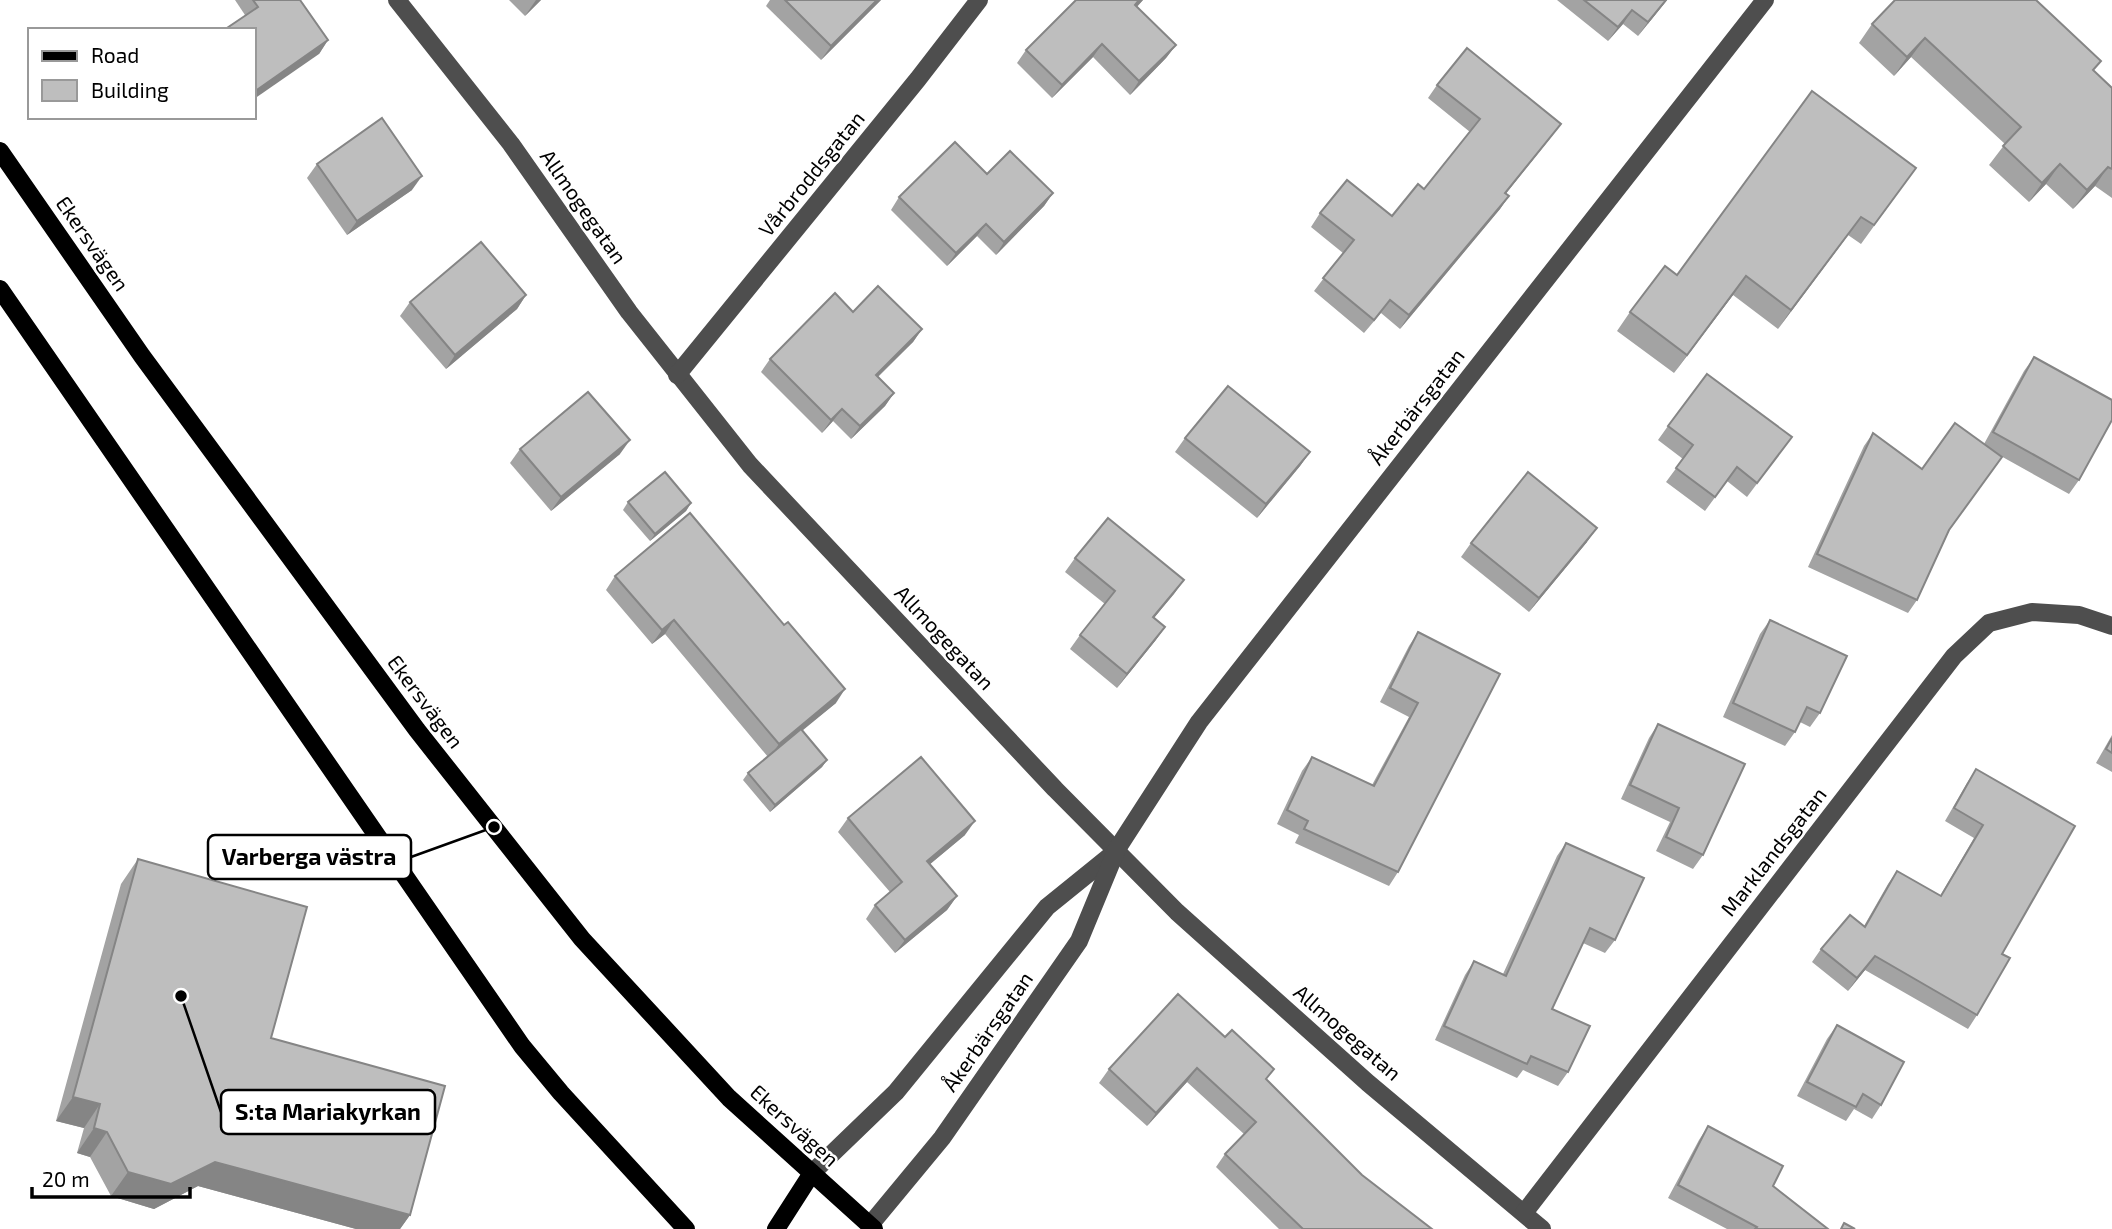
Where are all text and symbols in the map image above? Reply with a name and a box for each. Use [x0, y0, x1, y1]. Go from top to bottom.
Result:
legend [28, 28, 256, 119]
text: Road [91, 42, 139, 67]
text: Building [91, 77, 169, 102]
street label: Vårbroddsgatan [753, 105, 869, 241]
street label: Allmogegatan [536, 144, 633, 268]
street label: Ekersvägen [51, 191, 135, 295]
street label: Åkerbärsgatan [1363, 343, 1469, 469]
street label: Allmogegatan [890, 580, 1000, 694]
street label: Ekersvägen [383, 650, 469, 753]
street label: Marklandsgatan [1715, 782, 1831, 920]
callout: Varberga västra [208, 835, 411, 879]
text: Varberga västra [222, 842, 396, 870]
street label: Åkerbärsgatan [936, 966, 1037, 1096]
street label: Allmogegatan [1289, 979, 1407, 1085]
street label: Ekersvägen [746, 1079, 844, 1171]
callout: S:ta Mariakyrkan [221, 1090, 435, 1134]
text: S:ta Mariakyrkan [235, 1097, 421, 1125]
scale bar [32, 1156, 189, 1200]
text: 20 m [42, 1166, 90, 1191]

